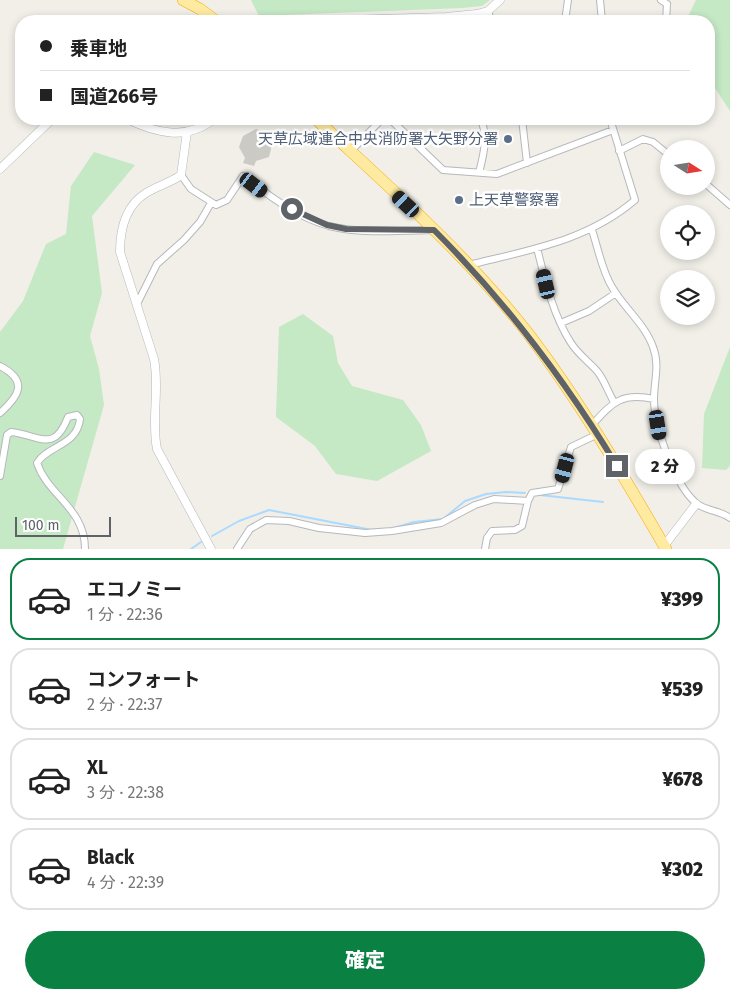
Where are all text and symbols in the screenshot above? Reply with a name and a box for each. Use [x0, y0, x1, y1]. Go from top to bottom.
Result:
text: 乗車地 [70, 37, 127, 60]
text: 国道266号 [70, 85, 158, 108]
place label: 天草広域連合中央消防署大矢野分署 [258, 130, 498, 148]
marker: 天草広域連合中央消防署大矢野分署 [502, 133, 514, 145]
north arrow [660, 140, 715, 195]
map controls [660, 140, 715, 325]
car [237, 170, 270, 200]
car [389, 188, 422, 220]
place label: 上天草警察署 [469, 191, 559, 209]
marker: 上天草警察署 [453, 194, 465, 206]
route start [281, 198, 303, 220]
button: locate [660, 205, 715, 260]
car [535, 268, 556, 300]
button: layers [660, 270, 715, 325]
car [648, 409, 667, 441]
callout: 2 分 [634, 448, 694, 484]
car [553, 452, 576, 484]
route end [606, 455, 628, 477]
text: 2 分 [651, 457, 679, 476]
scale bar [15, 514, 111, 537]
text: 100 m [22, 517, 59, 534]
icon: car [27, 577, 72, 622]
text: エコノミー [87, 578, 182, 601]
text: ¥399 [661, 588, 703, 611]
text: 1 分 · 22:36 [87, 605, 163, 624]
icon: car [27, 667, 72, 712]
text: コンフォート [87, 668, 200, 691]
text: ¥539 [661, 678, 703, 701]
text: 2 分 · 22:37 [87, 695, 162, 714]
text: XL [87, 756, 108, 779]
icon: car [27, 757, 72, 802]
text: ¥678 [662, 768, 703, 791]
text: 3 分 · 22:38 [87, 783, 164, 802]
text: Black [87, 846, 134, 869]
icon: car [27, 847, 72, 892]
text: ¥302 [661, 858, 703, 881]
text: 4 分 · 22:39 [87, 873, 164, 892]
button: 確定 [25, 931, 705, 989]

